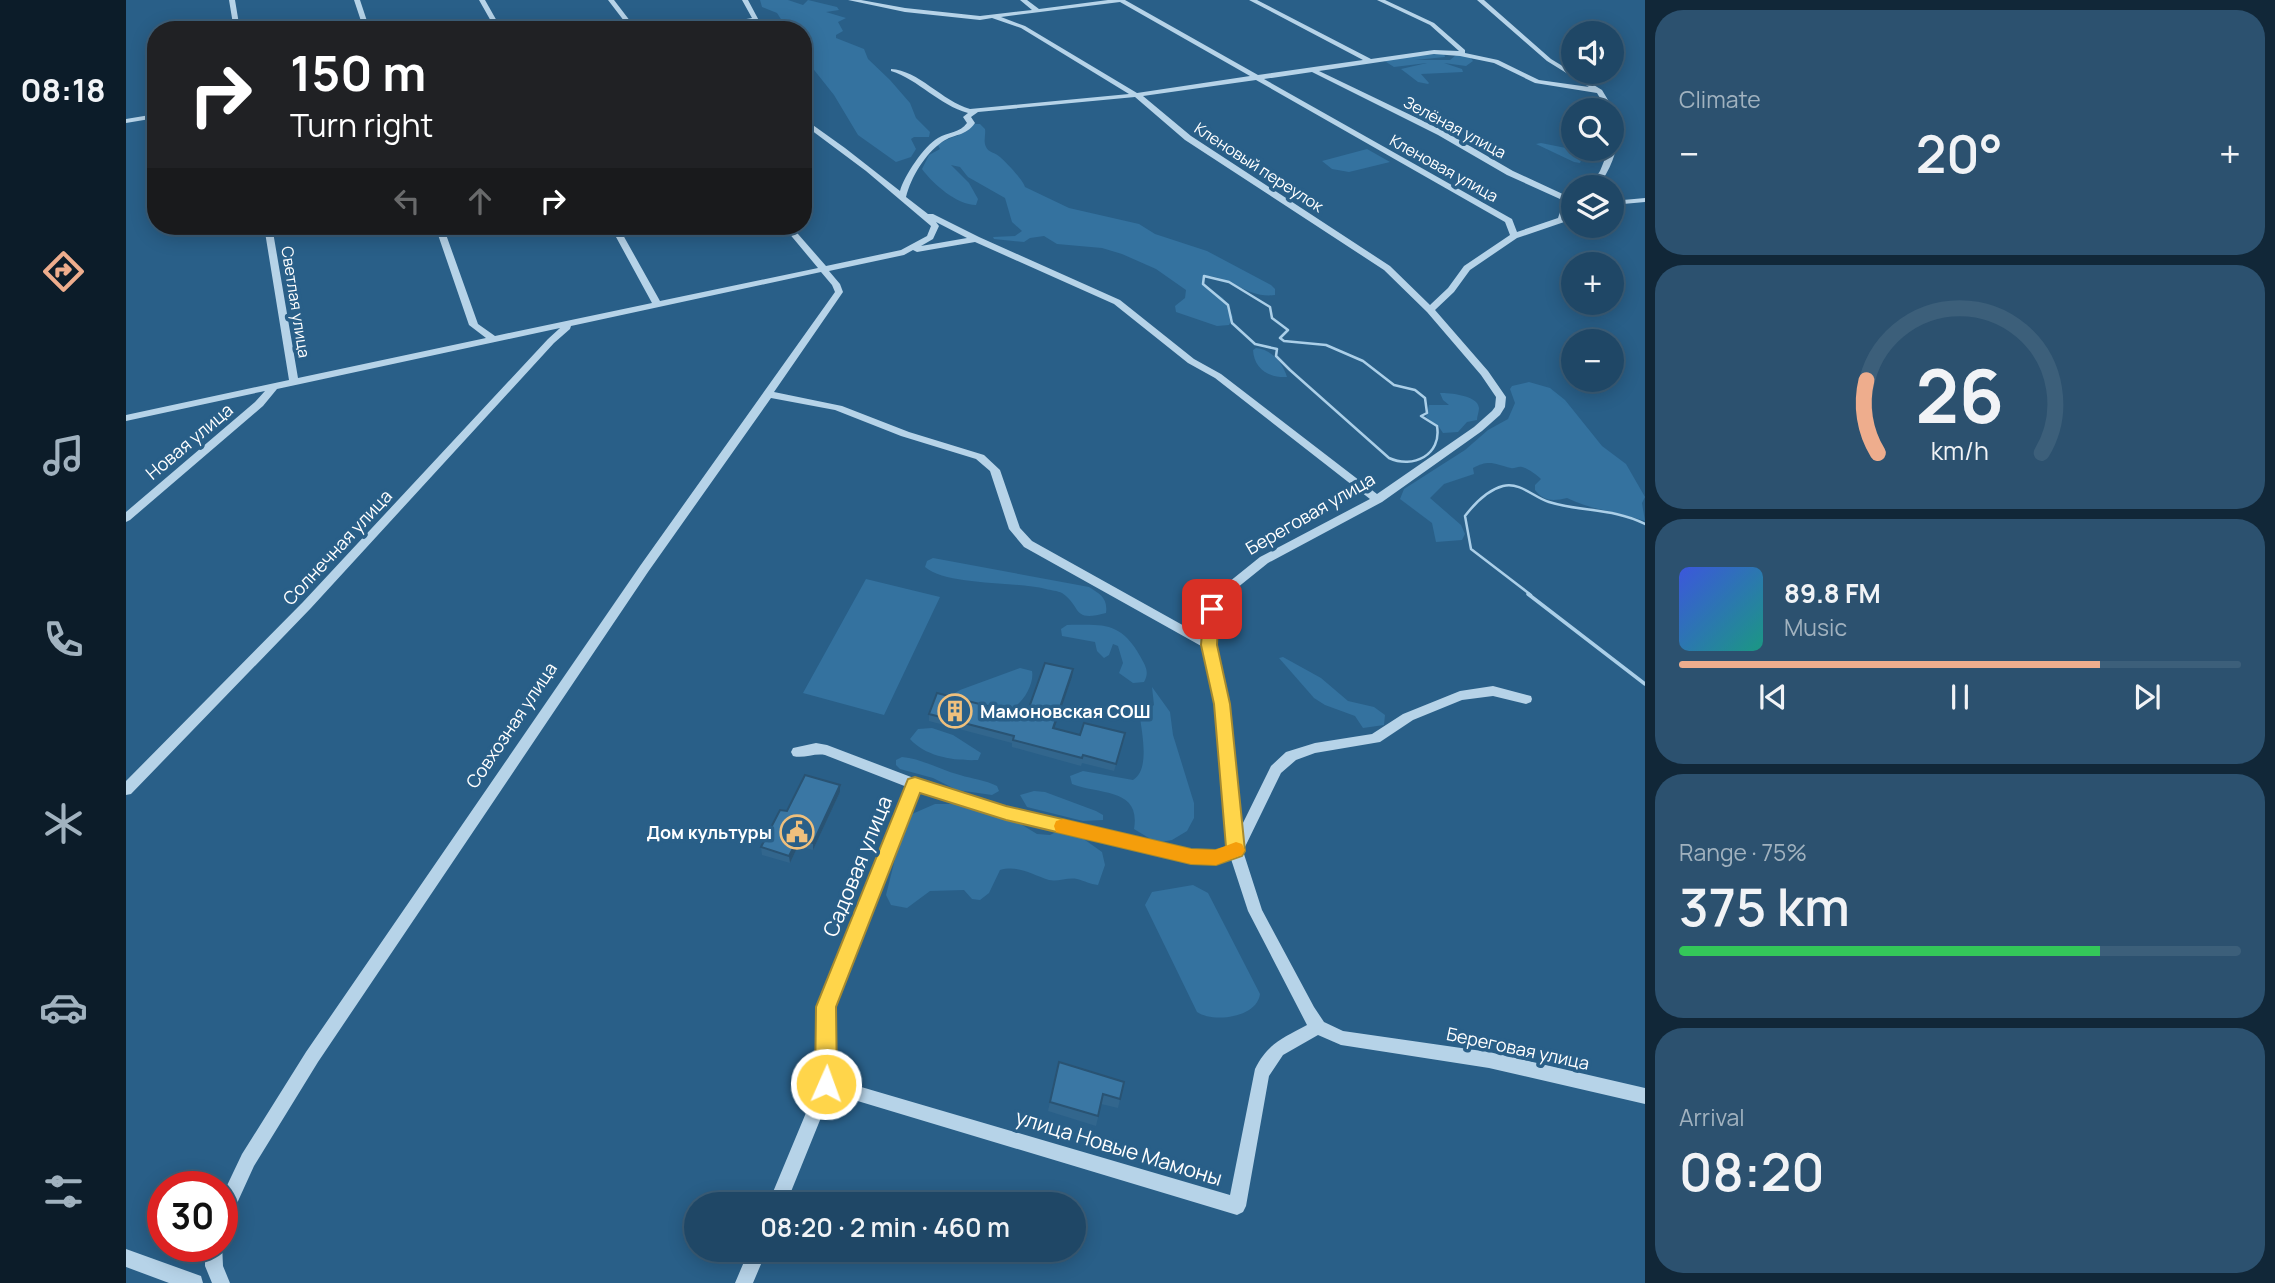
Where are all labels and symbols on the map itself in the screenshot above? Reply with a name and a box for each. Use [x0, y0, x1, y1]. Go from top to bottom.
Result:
street label: Зелёная улица [1400, 91, 1510, 163]
street label: Кленовый переулок [1190, 117, 1329, 218]
street label: Кленовая улица [1386, 129, 1502, 207]
street label: Светлая улица [276, 245, 316, 359]
street label: Новая улица [140, 397, 238, 485]
street label: Береговая улица [1241, 466, 1379, 560]
street label: Солнечная улица [277, 484, 397, 610]
pin [1182, 579, 1242, 639]
street label: Совхозная улица [460, 657, 562, 793]
building icon: Мамоновская СОШ [936, 692, 974, 730]
place label: Мамоновская СОШ [980, 699, 1151, 723]
street label: Садовая улица [816, 791, 898, 941]
public building icon: Дом культуры [778, 813, 816, 851]
place label: Дом культуры [646, 820, 772, 844]
street label: Береговая улица [1444, 1021, 1592, 1075]
position arrow [789, 1047, 863, 1121]
street label: улица Новые Мамоны [1012, 1102, 1226, 1192]
speed limit sign: 30 [147, 1171, 238, 1262]

